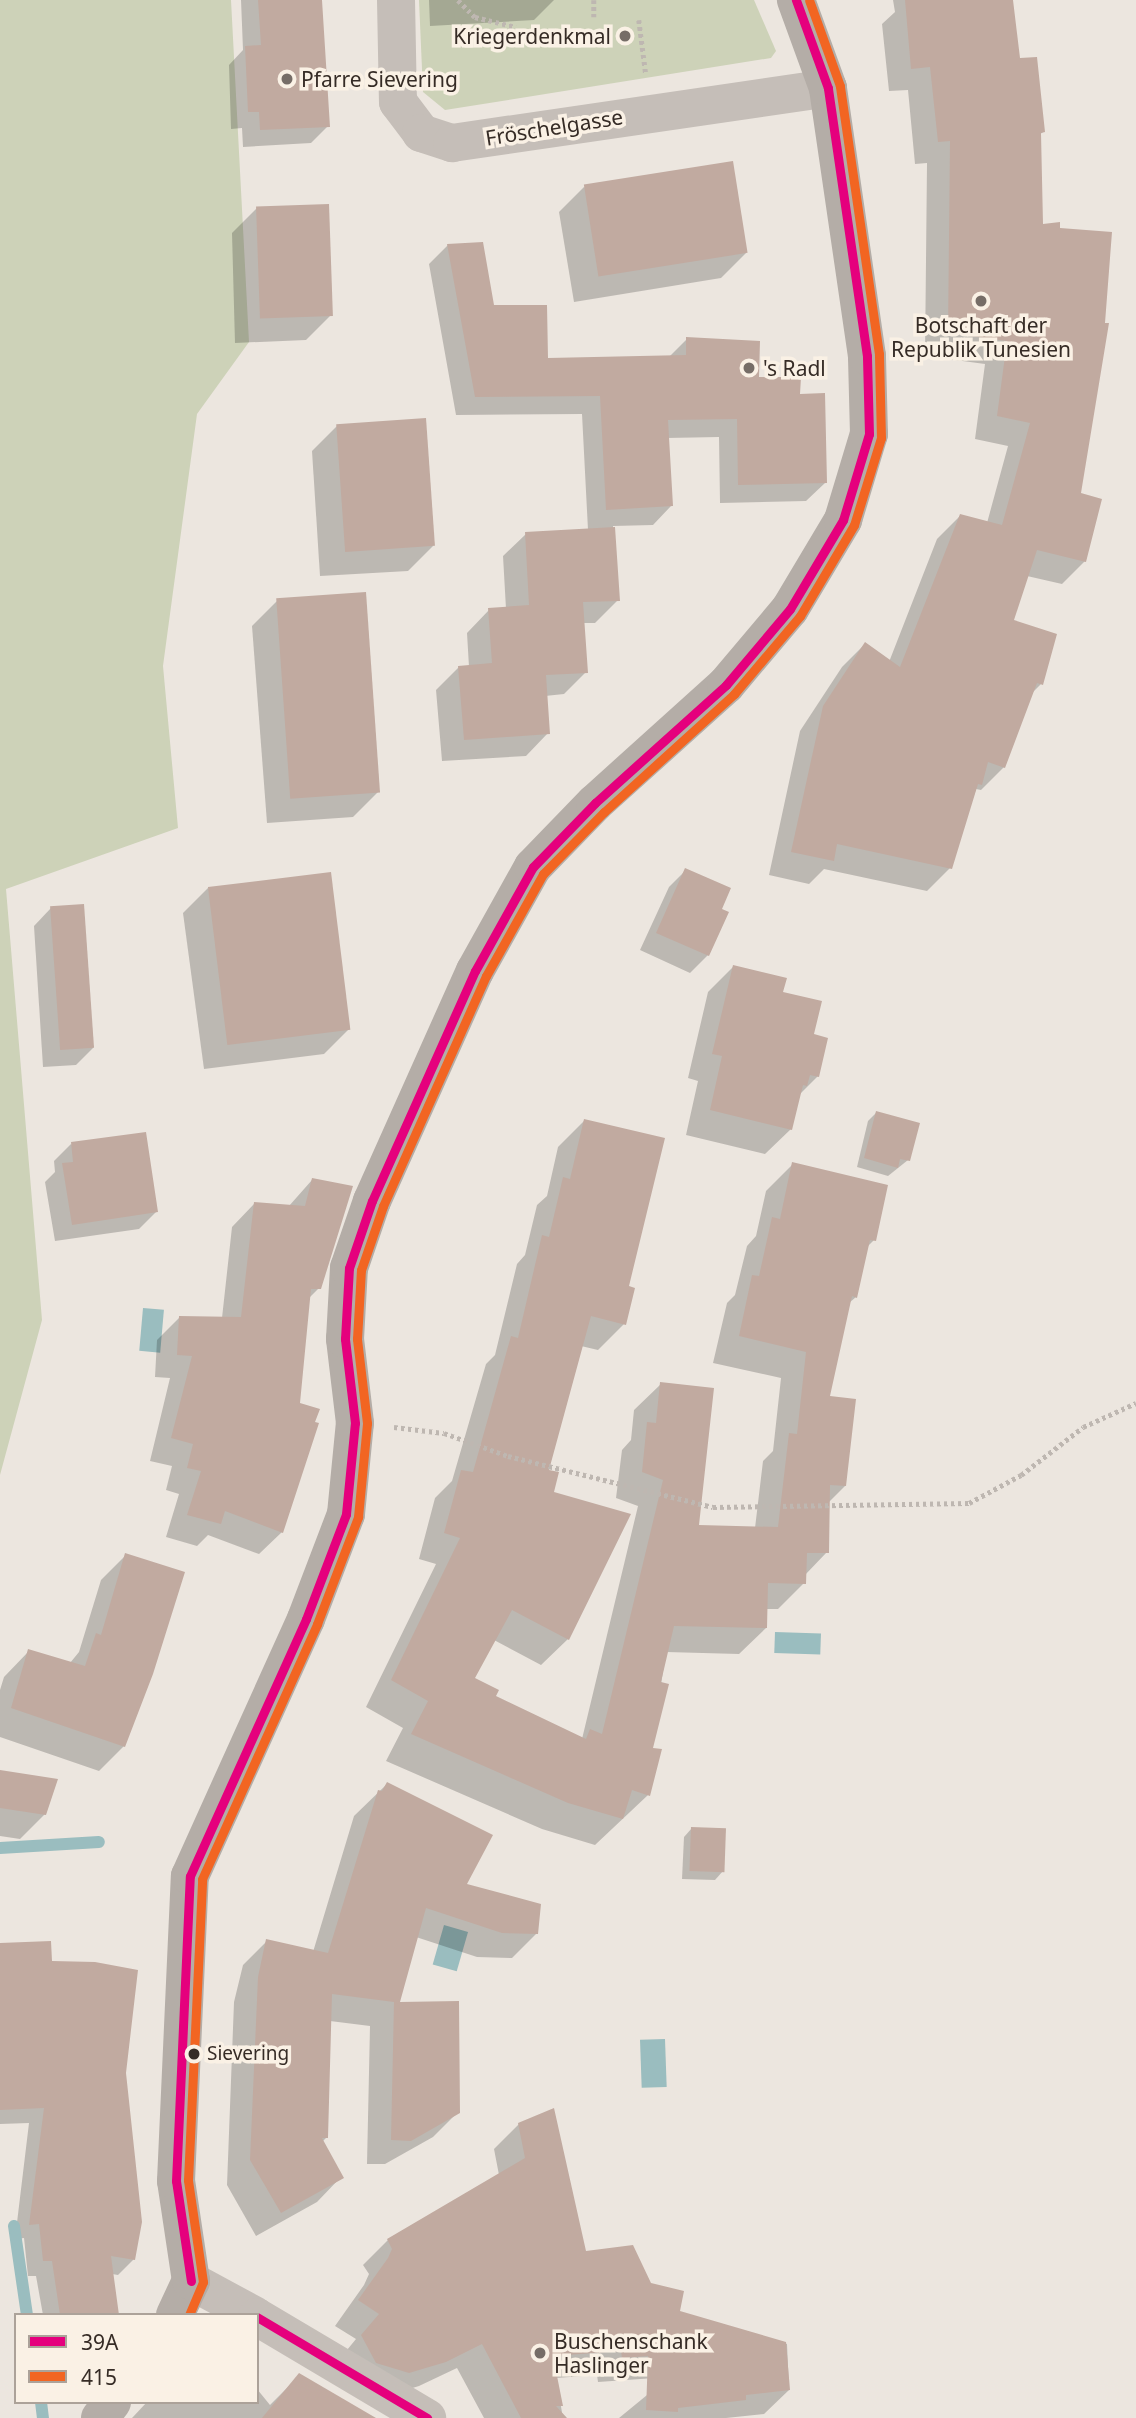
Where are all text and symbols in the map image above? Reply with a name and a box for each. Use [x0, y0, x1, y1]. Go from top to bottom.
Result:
place label: Kriegerdenkmal [453, 23, 611, 49]
marker: Kriegerdenkmal [617, 28, 633, 44]
place label: Pfarre Sievering [301, 66, 458, 92]
marker: Pfarre Sievering [279, 71, 295, 87]
street label: Fröschelgasse [483, 104, 625, 150]
marker: Botschaft der Republik Tunesien [973, 293, 989, 309]
place label: Botschaft der Republik Tunesien [891, 312, 1071, 362]
place label: 's Radl [763, 355, 826, 381]
marker: 's Radl [741, 360, 757, 376]
place label: Sievering [207, 2043, 289, 2065]
marker: Sievering [187, 2047, 201, 2061]
legend [14, 2313, 259, 2404]
text: 39A [81, 2328, 118, 2356]
place label: Buschenschank Haslinger [554, 2328, 708, 2378]
marker: Buschenschank Haslinger [532, 2345, 548, 2361]
text: 415 [81, 2363, 117, 2391]

